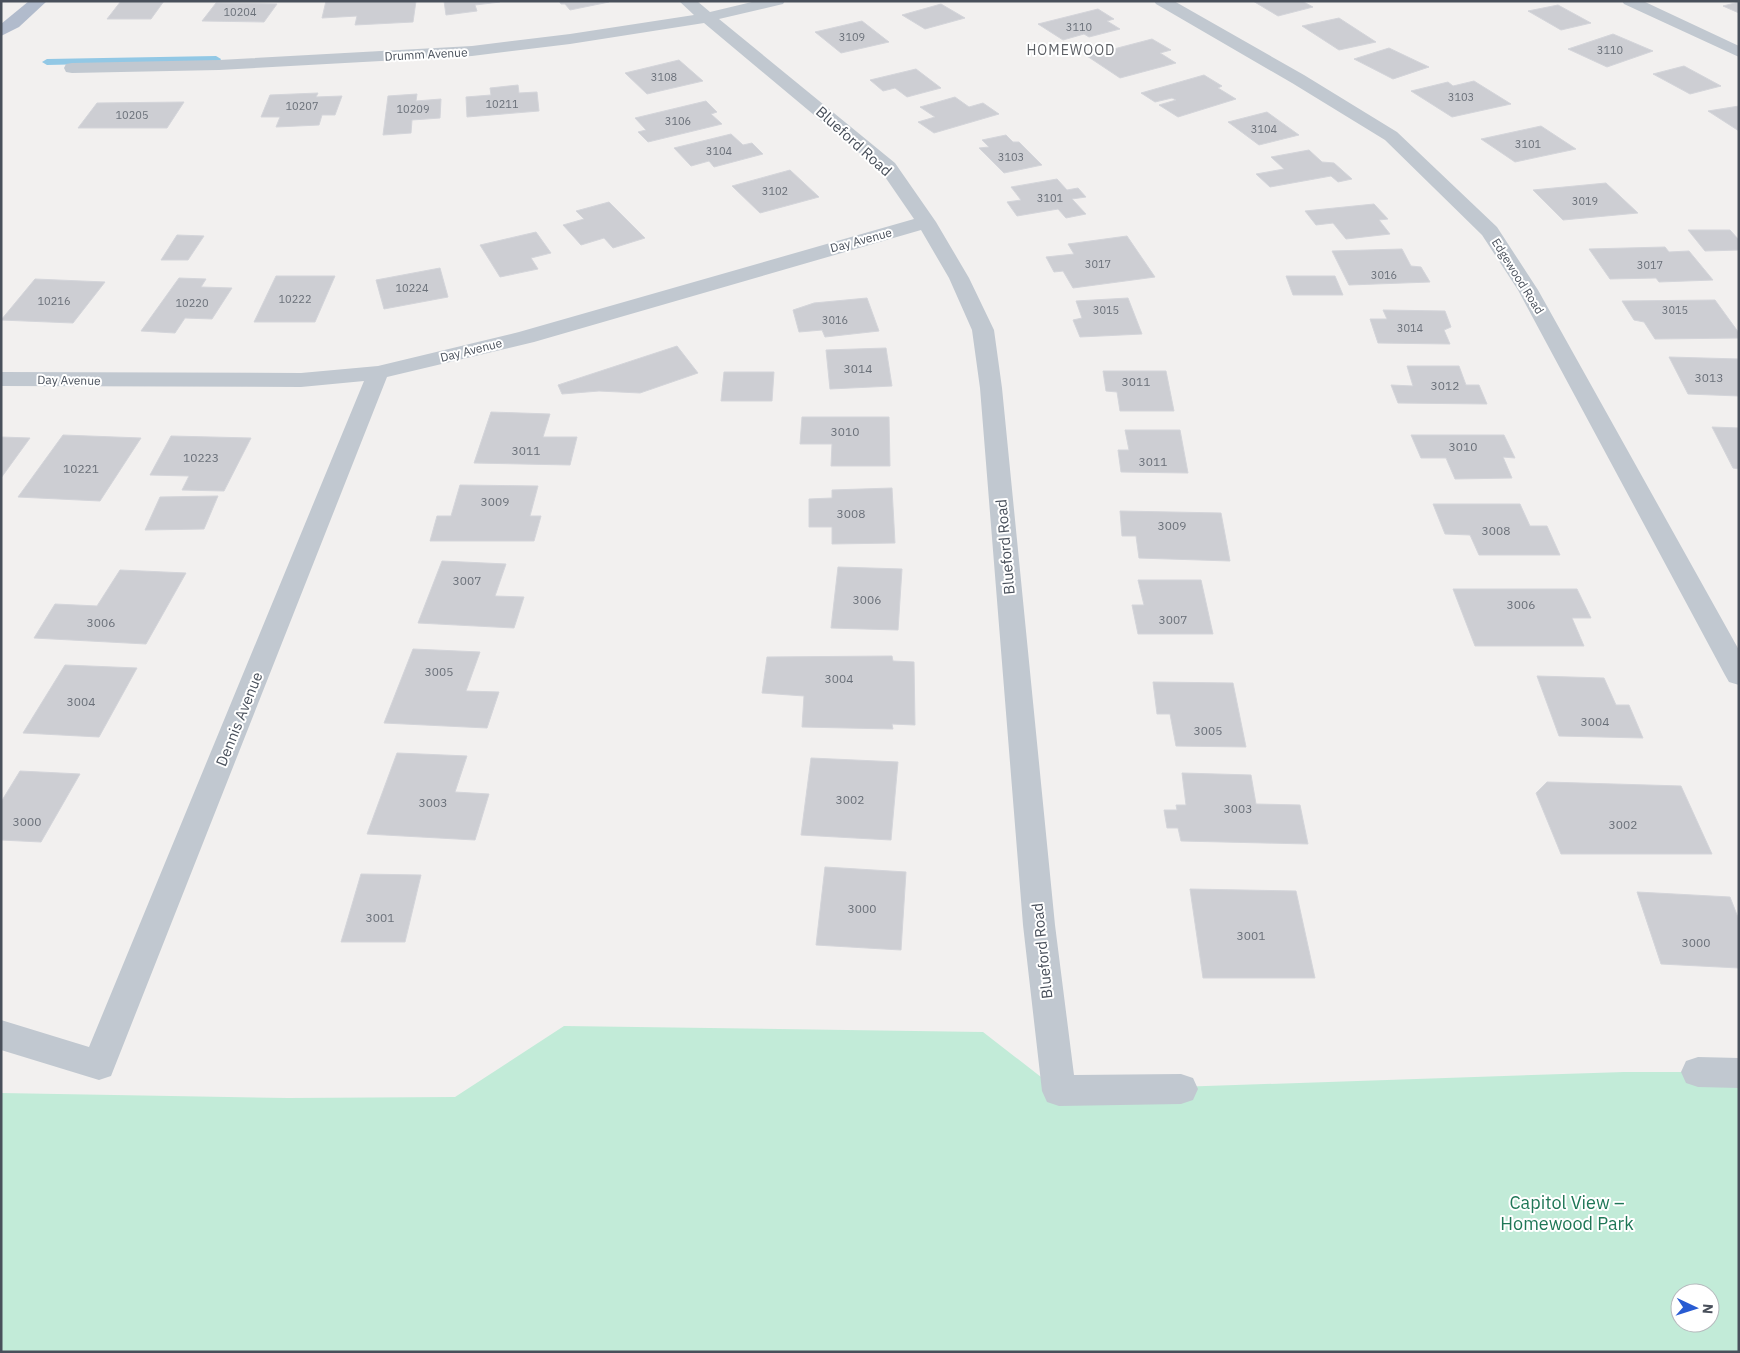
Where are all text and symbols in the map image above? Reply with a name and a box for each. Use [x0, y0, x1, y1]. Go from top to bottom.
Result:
house number: 10204 [224, 5, 257, 19]
house number: 3110 [1066, 20, 1092, 34]
house number: 3109 [839, 30, 865, 44]
district label: HOMEWOOD [1026, 41, 1116, 59]
house number: 3110 [1597, 43, 1623, 57]
street label: Drumm Avenue [384, 44, 468, 64]
house number: 3108 [651, 70, 677, 84]
house number: 3103 [1448, 90, 1474, 104]
house number: 10211 [486, 97, 519, 111]
house number: 10207 [286, 99, 319, 113]
house number: 10209 [397, 102, 430, 116]
street label: Blueford Road [812, 102, 896, 180]
house number: 10205 [116, 108, 149, 122]
house number: 3106 [665, 114, 691, 128]
house number: 3104 [1251, 122, 1278, 136]
house number: 3101 [1515, 137, 1542, 151]
house number: 3104 [706, 144, 733, 158]
house number: 3103 [998, 150, 1024, 164]
house number: 3102 [762, 184, 788, 198]
house number: 3101 [1037, 191, 1064, 205]
house number: 3019 [1572, 194, 1598, 208]
street label: Day Avenue [828, 224, 894, 255]
street label: Edgewood Road [1489, 235, 1547, 317]
house number: 3017 [1085, 257, 1111, 271]
house number: 3017 [1637, 258, 1663, 272]
house number: 3016 [1371, 268, 1397, 282]
house number: 10224 [396, 281, 429, 295]
house number: 10222 [279, 292, 312, 306]
house number: 10216 [38, 294, 71, 308]
house number: 10220 [176, 296, 209, 310]
house number: 3015 [1093, 303, 1119, 317]
house number: 3015 [1662, 303, 1688, 317]
house number: 3016 [822, 313, 848, 327]
house number: 3014 [1397, 321, 1424, 335]
street label: Day Avenue [438, 335, 504, 365]
house number: 3014 [844, 361, 872, 376]
house number: 3013 [1695, 370, 1723, 385]
street label: Day Avenue [37, 372, 101, 388]
house number: 3011 [1122, 374, 1150, 389]
house number: 3012 [1431, 378, 1459, 393]
house number: 3010 [831, 424, 859, 439]
house number: 3010 [1449, 439, 1477, 454]
house number: 3011 [512, 443, 540, 458]
house number: 10223 [183, 450, 219, 465]
house number: 3011 [1139, 454, 1167, 469]
house number: 10221 [63, 461, 99, 476]
house number: 3009 [481, 494, 509, 509]
street label: Blueford Road [991, 498, 1019, 596]
house number: 3008 [837, 506, 865, 521]
house number: 3009 [1158, 518, 1186, 533]
house number: 3008 [1482, 523, 1510, 538]
house number: 3007 [453, 573, 481, 588]
house number: 3006 [853, 592, 881, 607]
house number: 3006 [1507, 597, 1535, 612]
house number: 3007 [1159, 612, 1187, 627]
house number: 3006 [87, 615, 115, 630]
house number: 3005 [425, 664, 453, 679]
street label: Dennis Avenue [211, 669, 267, 769]
house number: 3004 [825, 671, 853, 686]
house number: 3004 [67, 694, 95, 709]
house number: 3004 [1581, 714, 1609, 729]
house number: 3005 [1194, 723, 1222, 738]
house number: 3002 [836, 792, 864, 807]
house number: 3003 [419, 795, 447, 810]
house number: 3003 [1224, 801, 1252, 816]
house number: 3000 [13, 814, 41, 829]
house number: 3002 [1609, 817, 1637, 832]
house number: 3000 [848, 901, 876, 916]
street label: Blueford Road [1028, 902, 1056, 1000]
house number: 3001 [366, 910, 394, 925]
house number: 3001 [1237, 928, 1265, 943]
house number: 3000 [1682, 935, 1710, 950]
park label: Capitol View – Homewood Park [1500, 1191, 1634, 1235]
north arrow [1670, 1283, 1720, 1333]
text: N [1699, 1303, 1717, 1315]

